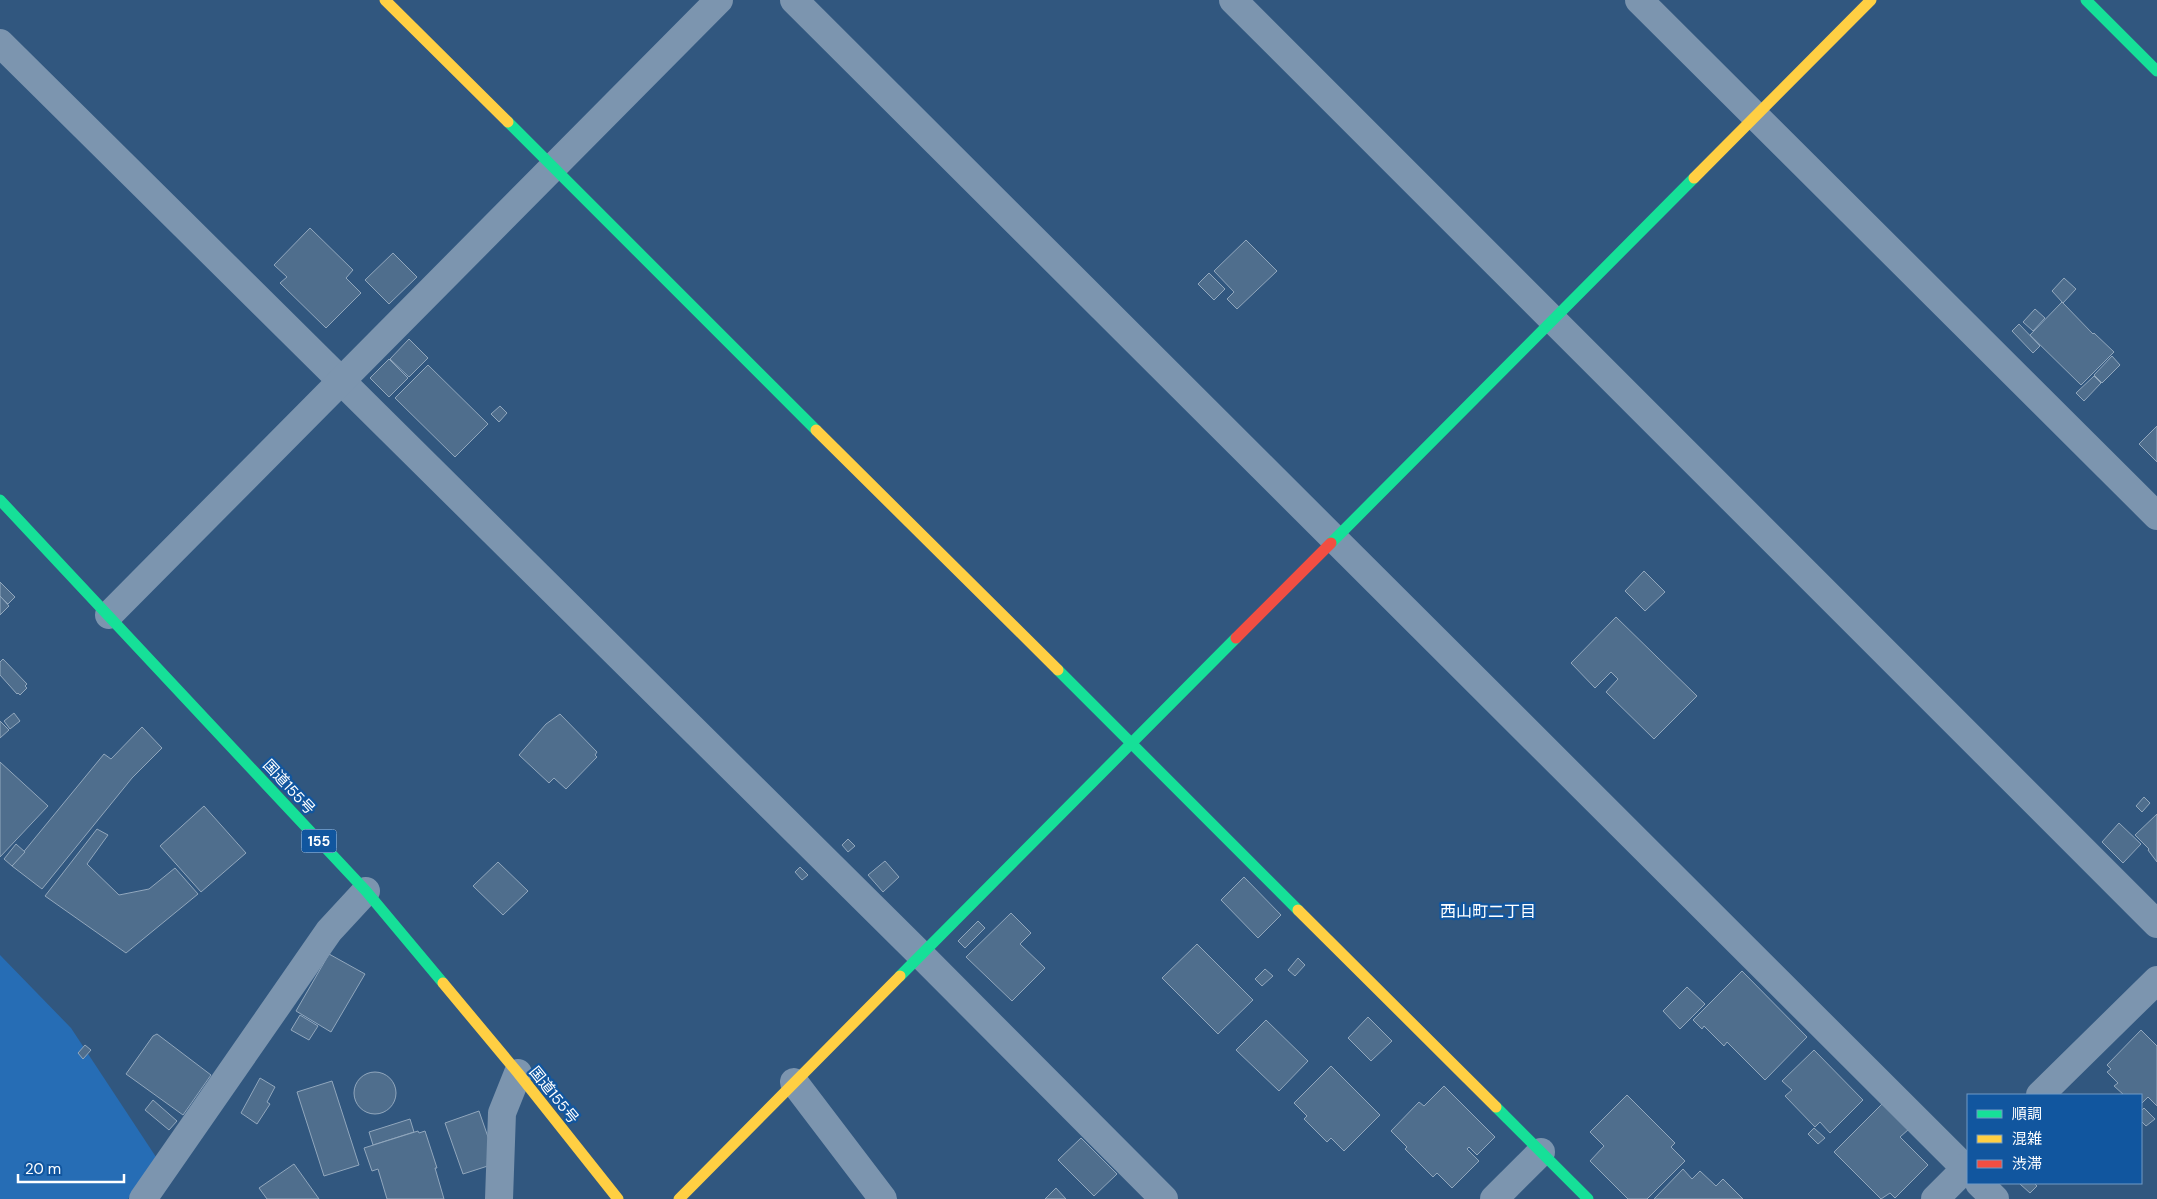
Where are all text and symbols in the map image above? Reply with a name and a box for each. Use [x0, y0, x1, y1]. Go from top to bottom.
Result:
street label: 国道155号 [259, 755, 319, 819]
road number: 155 [302, 829, 336, 852]
district label: 西山町二丁目 [1440, 901, 1536, 922]
street label: 国道155号 [525, 1062, 583, 1128]
legend [1967, 1094, 2142, 1184]
text: 順調 [2012, 1104, 2042, 1124]
text: 混雑 [2012, 1129, 2042, 1149]
scale bar [18, 1152, 124, 1184]
text: 渋滞 [2012, 1154, 2042, 1174]
text: 20 m [25, 1159, 61, 1179]

